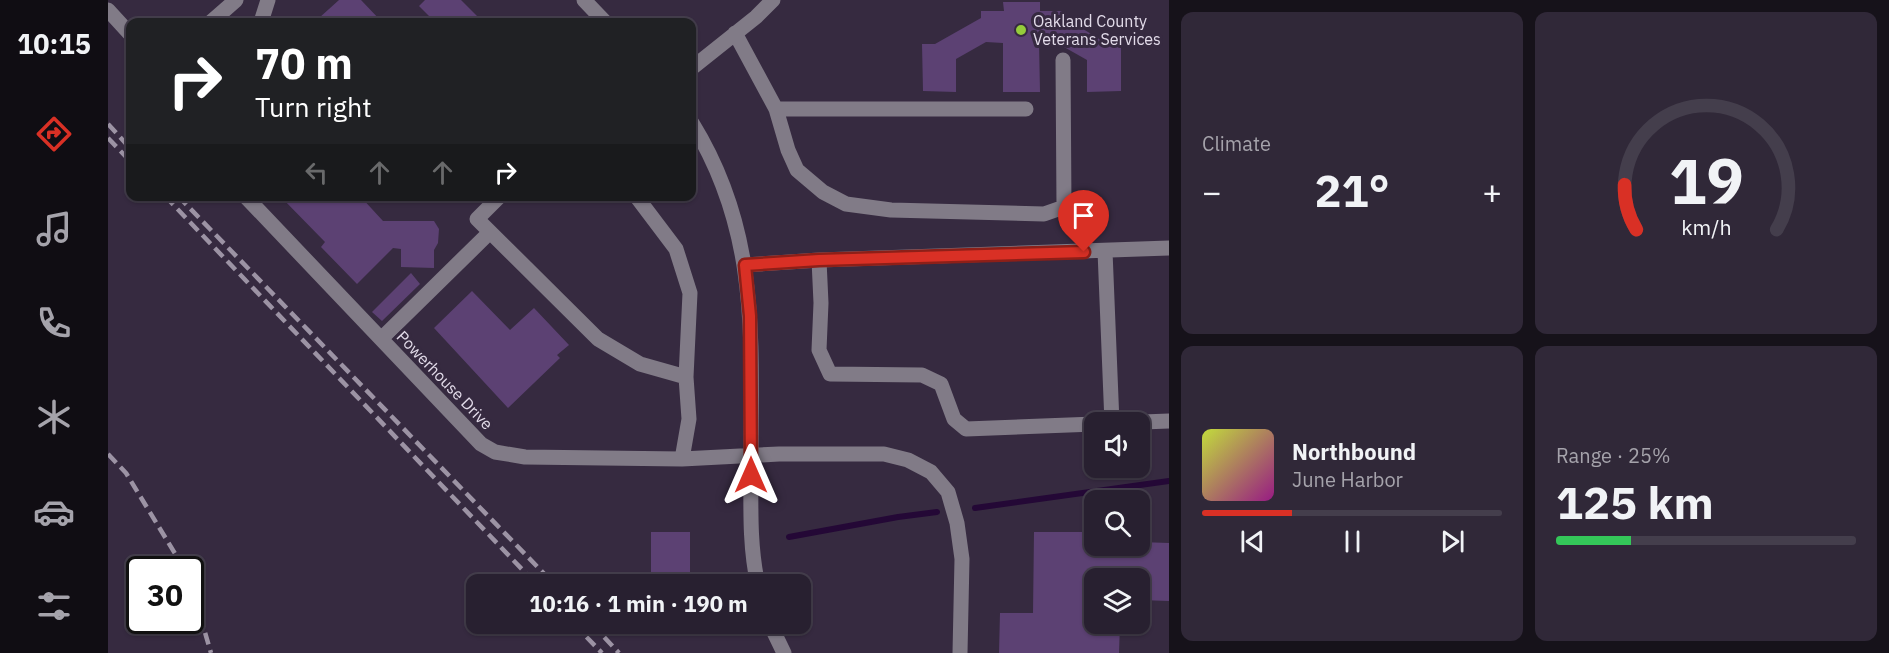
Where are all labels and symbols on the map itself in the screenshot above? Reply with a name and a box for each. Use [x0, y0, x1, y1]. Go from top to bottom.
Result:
place label: Oakland County Veterans Services [1033, 11, 1161, 49]
marker: Oakland County Veterans Services [1014, 23, 1028, 37]
pin [1058, 190, 1109, 252]
street label: Powerhouse Drive [393, 326, 497, 434]
position arrow [719, 443, 783, 507]
speed limit sign: 30 [126, 556, 204, 634]

